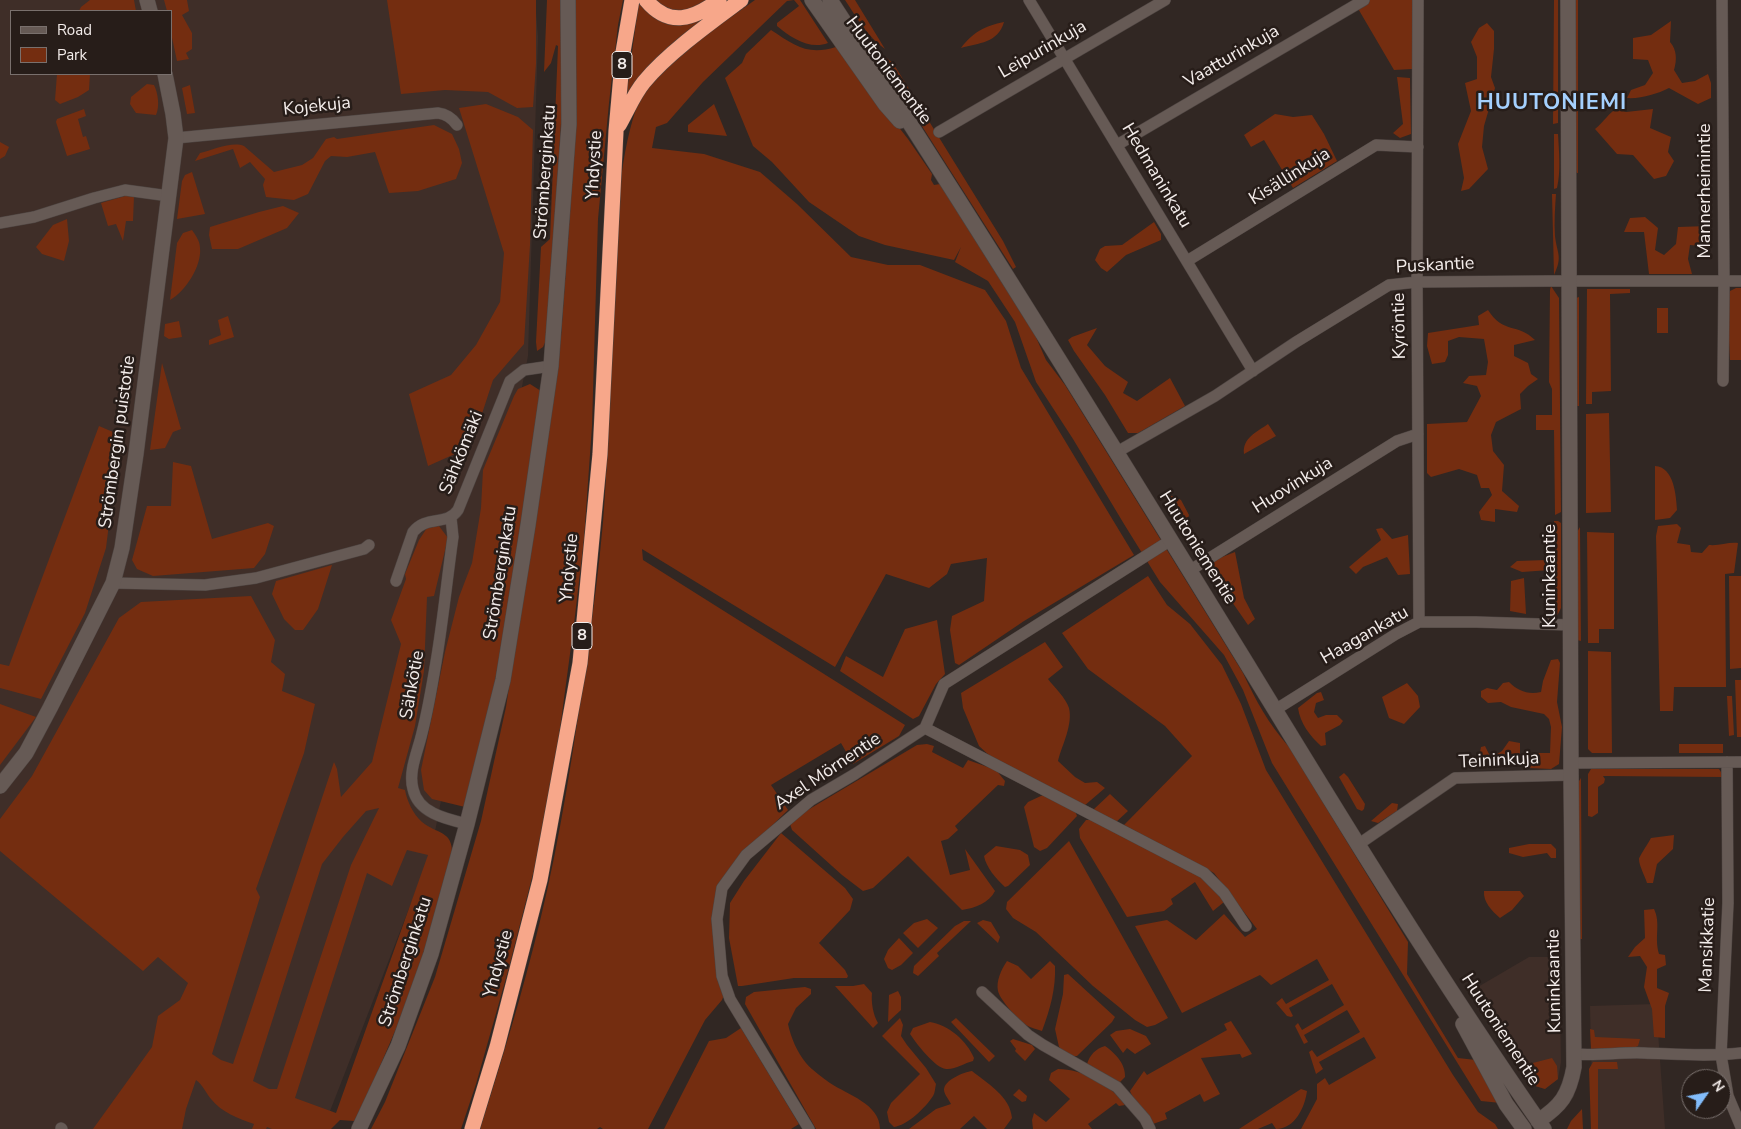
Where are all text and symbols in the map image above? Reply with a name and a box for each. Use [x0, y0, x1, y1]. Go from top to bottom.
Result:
legend [10, 10, 172, 75]
street label: Huutoniementie [840, 13, 936, 129]
street label: Leipurinkuja [995, 16, 1091, 84]
text: Road [57, 20, 92, 40]
street label: Vaatturinkuja [1180, 21, 1284, 93]
text: Park [57, 45, 87, 65]
road number: 8 [612, 52, 632, 78]
district label: HUUTONIEMI [1475, 91, 1629, 117]
street label: Kojekuja [282, 93, 352, 121]
street label: Strömberginkatu [531, 104, 561, 240]
street label: Hedmaninkatu [1116, 120, 1196, 232]
street label: Mannerheimintie [1695, 123, 1717, 259]
street label: Yhdystie [582, 130, 608, 200]
street label: Kisällinkuja [1245, 144, 1335, 210]
street label: Puskantie [1395, 253, 1475, 279]
street label: Kyröntie [1389, 293, 1411, 359]
street label: Strömbergin puistotie [95, 354, 141, 530]
street label: Sähkömäki [436, 408, 488, 498]
street label: Huovinkuja [1249, 453, 1337, 519]
street label: Huutoniementie [1154, 487, 1240, 609]
street label: Strömberginkatu [480, 505, 522, 641]
street label: Kuninkaantie [1540, 524, 1562, 628]
street label: Yhdystie [556, 533, 584, 603]
street label: Haagankatu [1317, 602, 1413, 670]
road number: 8 [572, 622, 592, 650]
street label: Sähkötie [396, 649, 430, 721]
street label: Axel Mörnentie [771, 729, 885, 815]
street label: Teininkuja [1458, 748, 1540, 774]
street label: Strömberginkatu [375, 894, 437, 1030]
street label: Mansikkatie [1696, 897, 1720, 993]
street label: Yhdystie [480, 928, 518, 1000]
street label: Kuninkaantie [1543, 929, 1567, 1033]
street label: Huutoniementie [1456, 970, 1544, 1090]
north arrow [1681, 1069, 1731, 1119]
text: N [1707, 1077, 1729, 1096]

